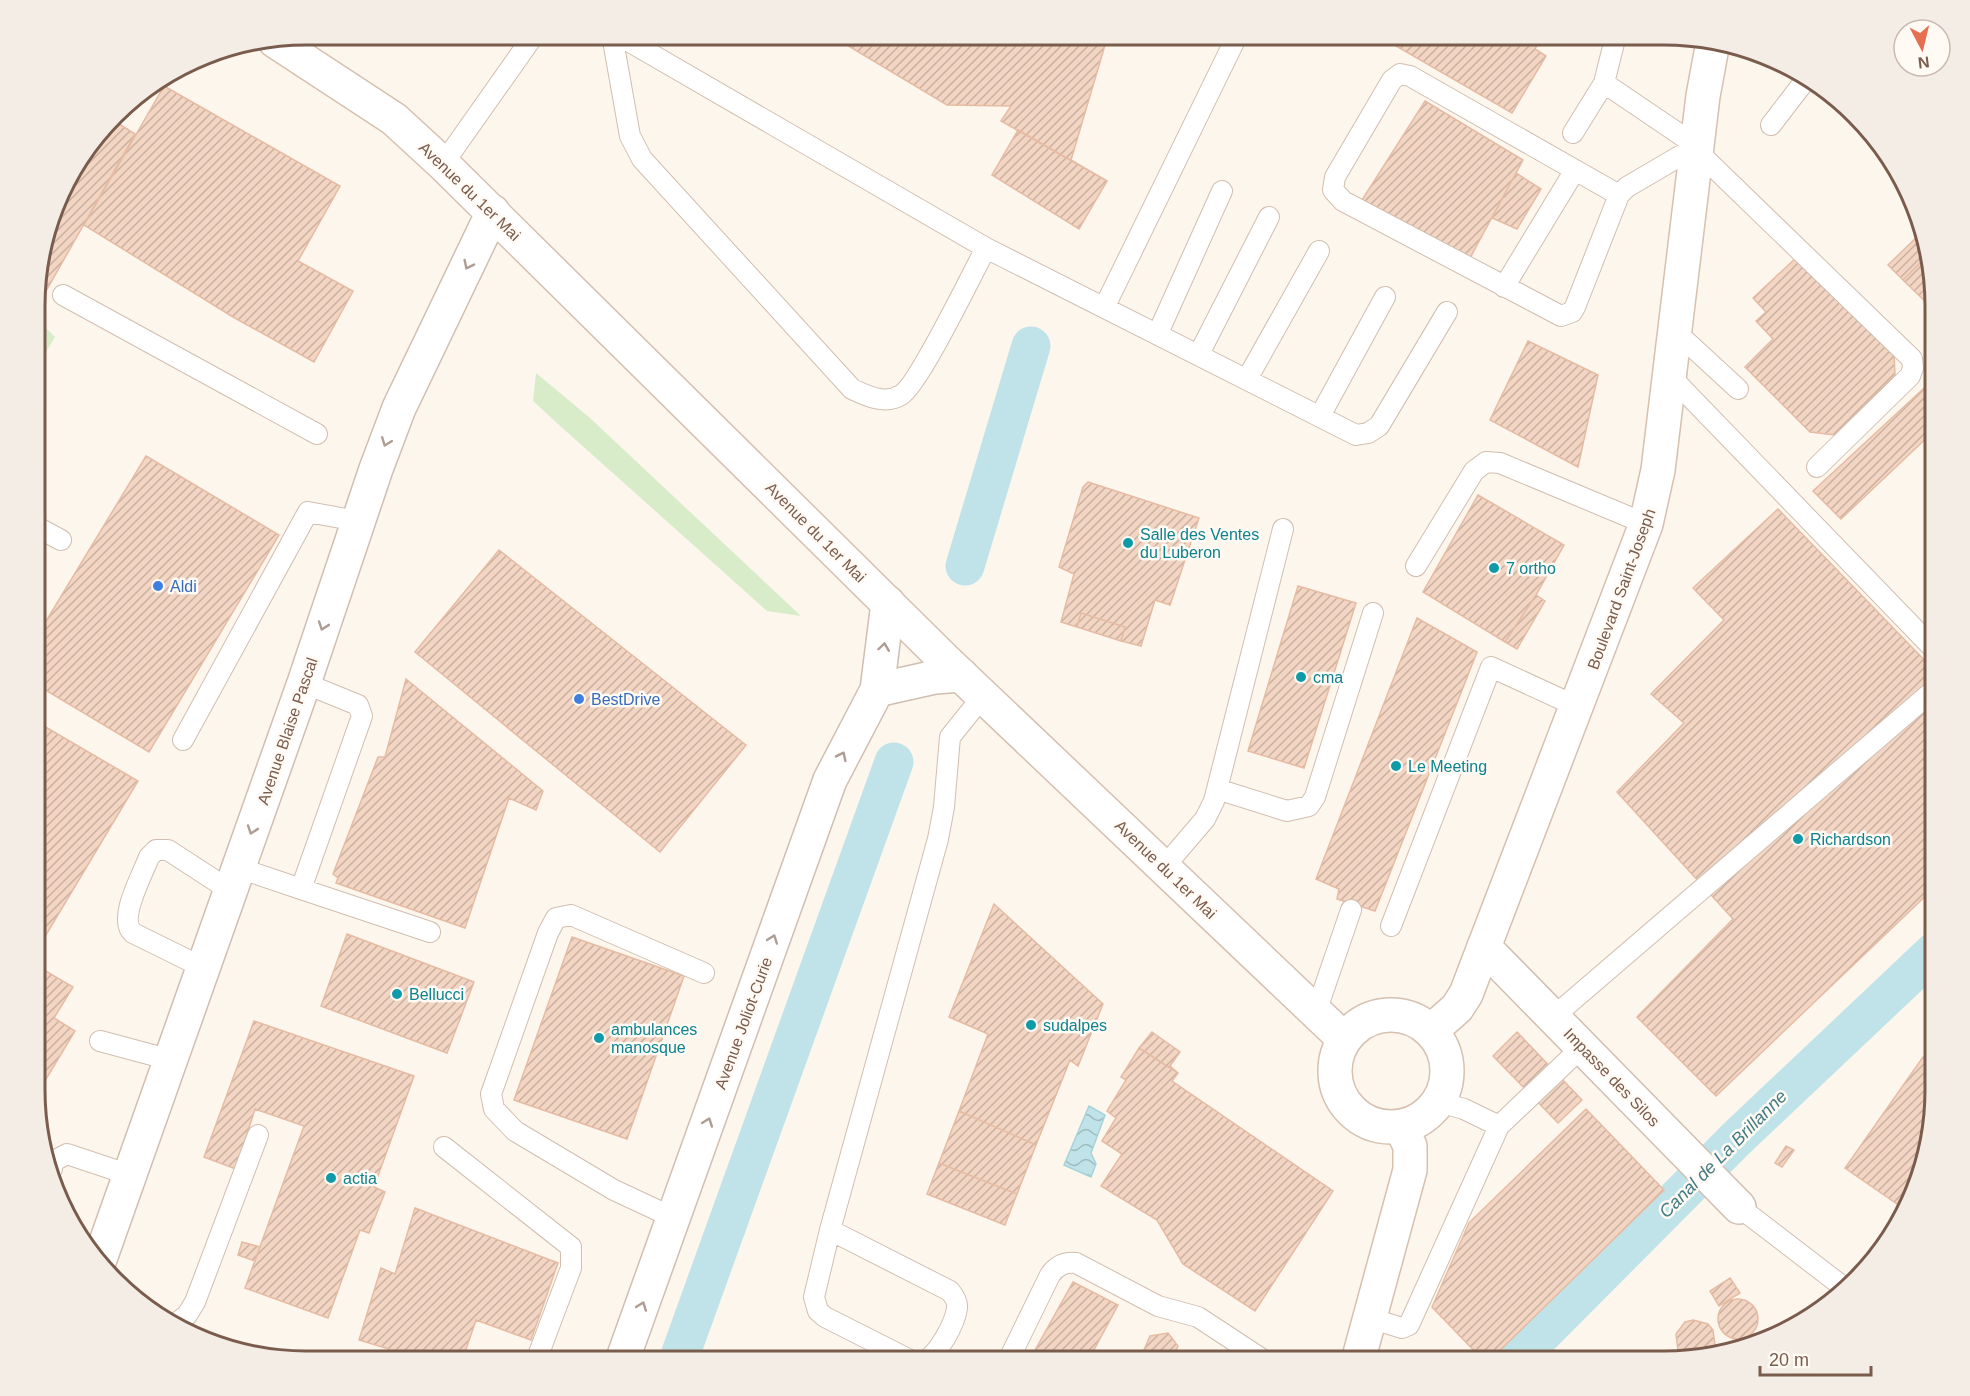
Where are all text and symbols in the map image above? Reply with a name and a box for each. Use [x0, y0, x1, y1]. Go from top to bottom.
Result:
north arrow [1892, 18, 1952, 78]
text: N [1917, 53, 1931, 72]
street label: Avenue du 1er Mai [416, 139, 524, 244]
one-way arrow [463, 258, 475, 269]
one-way arrow [381, 435, 393, 446]
street label: Avenue du 1er Mai [762, 479, 869, 586]
street label: Boulevard Saint-Joseph [1584, 506, 1659, 672]
place label: Salle des Ventes du Luberon [1140, 526, 1259, 561]
marker: Salle des Ventes du Luberon [1121, 536, 1135, 550]
place label: 7 ortho [1506, 560, 1556, 577]
marker: 7 ortho [1487, 561, 1501, 575]
place label: Aldi [170, 578, 197, 595]
marker: Aldi [151, 579, 165, 593]
one-way arrow [318, 620, 330, 631]
one-way arrow [877, 642, 889, 651]
street label: Avenue Blaise Pascal [254, 655, 321, 807]
place label: cma [1313, 669, 1343, 686]
marker: cma [1294, 670, 1308, 684]
place label: BestDrive [591, 691, 660, 708]
marker: BestDrive [572, 692, 586, 706]
one-way arrow [834, 752, 846, 763]
place label: Le Meeting [1408, 758, 1487, 775]
marker: Le Meeting [1389, 759, 1403, 773]
street label: Avenue du 1er Mai [1112, 817, 1220, 922]
one-way arrow [247, 824, 260, 835]
place label: Richardson [1810, 831, 1891, 848]
marker: Richardson [1791, 832, 1805, 846]
one-way arrow [766, 934, 779, 945]
street label: Avenue Joliot-Curie [712, 955, 775, 1092]
place label: Bellucci [409, 986, 464, 1003]
marker: Bellucci [390, 987, 404, 1001]
place label: sudalpes [1043, 1017, 1107, 1034]
marker: sudalpes [1024, 1018, 1038, 1032]
place label: ambulances manosque [611, 1021, 697, 1056]
street label: Impasse des Silos [1560, 1025, 1663, 1130]
marker: ambulances manosque [592, 1031, 606, 1045]
water label: Canal de La Brillanne [1655, 1086, 1791, 1222]
one-way arrow [700, 1118, 713, 1128]
place label: actia [343, 1170, 377, 1187]
marker: actia [324, 1171, 338, 1185]
one-way arrow [635, 1301, 648, 1312]
scale bar [1760, 1339, 1871, 1377]
text: 20 m [1769, 1350, 1809, 1370]

